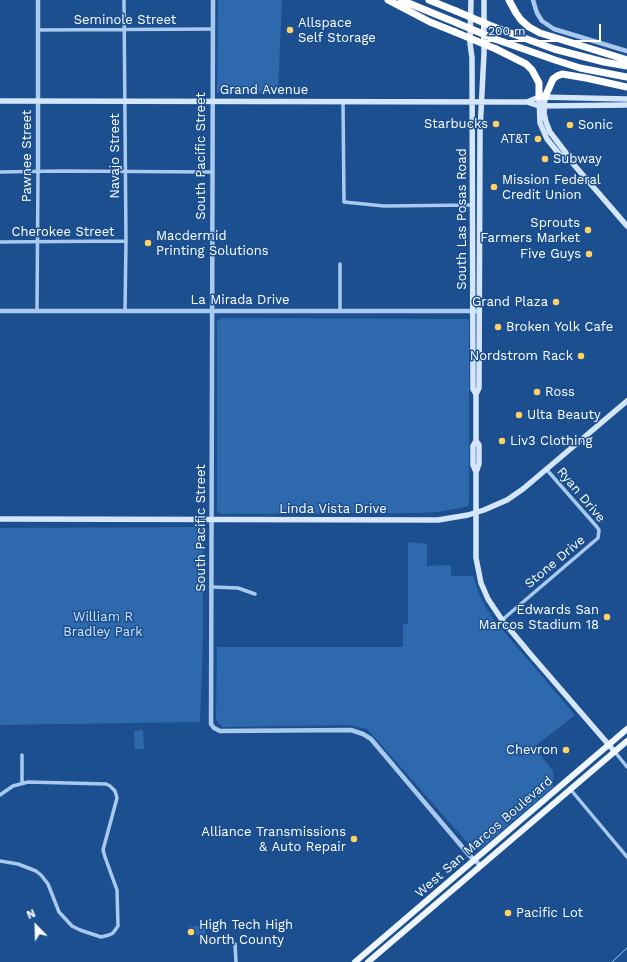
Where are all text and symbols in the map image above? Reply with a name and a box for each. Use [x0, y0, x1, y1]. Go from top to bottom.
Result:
street label: Seminole Street [74, 12, 176, 28]
place label: Allspace Self Storage [298, 15, 376, 46]
scale bar [483, 16, 603, 42]
text: 200 m [488, 24, 525, 38]
marker: Allspace Self Storage [285, 25, 295, 35]
street label: Grand Avenue [220, 82, 308, 98]
street label: South Pacific Street [193, 92, 209, 220]
street label: Pawnee Street [19, 110, 35, 202]
street label: Navajo Street [107, 113, 123, 199]
place label: Starbucks [424, 116, 488, 132]
place label: Sonic [578, 117, 613, 133]
marker: Starbucks [491, 119, 501, 129]
marker: Sonic [565, 120, 575, 130]
place label: AT&T [500, 131, 530, 147]
marker: AT&T [533, 134, 543, 144]
street label: South Las Posas Road [454, 148, 470, 290]
place label: Subway [553, 151, 602, 167]
marker: Subway [540, 154, 550, 164]
place label: Mission Federal Credit Union [502, 172, 601, 203]
marker: Mission Federal Credit Union [489, 182, 499, 192]
place label: Sprouts Farmers Market [480, 215, 580, 246]
street label: Cherokee Street [11, 224, 115, 240]
marker: Sprouts Farmers Market [583, 225, 593, 235]
place label: Macdermid Printing Solutions [156, 228, 269, 259]
marker: Macdermid Printing Solutions [143, 238, 153, 248]
place label: Five Guys [520, 246, 581, 262]
marker: Five Guys [584, 249, 594, 259]
street label: La Mirada Drive [191, 292, 289, 308]
place label: Grand Plaza [472, 294, 548, 310]
marker: Grand Plaza [551, 297, 561, 307]
place label: Broken Yolk Cafe [506, 319, 613, 335]
marker: Broken Yolk Cafe [493, 322, 503, 332]
place label: Nordstrom Rack [470, 348, 573, 364]
marker: Nordstrom Rack [576, 351, 586, 361]
place label: Ross [545, 384, 575, 400]
marker: Ross [532, 387, 542, 397]
place label: Ulta Beauty [527, 407, 601, 423]
marker: Ulta Beauty [514, 410, 524, 420]
place label: Liv3 Clothing [510, 433, 592, 449]
marker: Liv3 Clothing [497, 436, 507, 446]
street label: South Pacific Street [193, 464, 209, 592]
street label: Ryan Drive [554, 464, 608, 526]
street label: Linda Vista Drive [279, 501, 387, 517]
street label: Stone Drive [522, 532, 588, 592]
place label: Edwards San Marcos Stadium 18 [478, 602, 599, 633]
park label: William R Bradley Park [63, 609, 143, 640]
marker: Edwards San Marcos Stadium 18 [602, 612, 612, 622]
place label: Chevron [506, 742, 558, 758]
marker: Chevron [561, 745, 571, 755]
street label: West San Marcos Boulevard [412, 773, 556, 901]
place label: Alliance Transmissions & Auto Repair [201, 824, 346, 855]
marker: Alliance Transmissions & Auto Repair [349, 834, 359, 844]
place label: Pacific Lot [516, 905, 583, 921]
north arrow [16, 906, 56, 946]
text: N [25, 907, 37, 922]
marker: Pacific Lot [503, 908, 513, 918]
place label: High Tech High North County [199, 917, 293, 948]
marker: High Tech High North County [186, 927, 196, 937]

